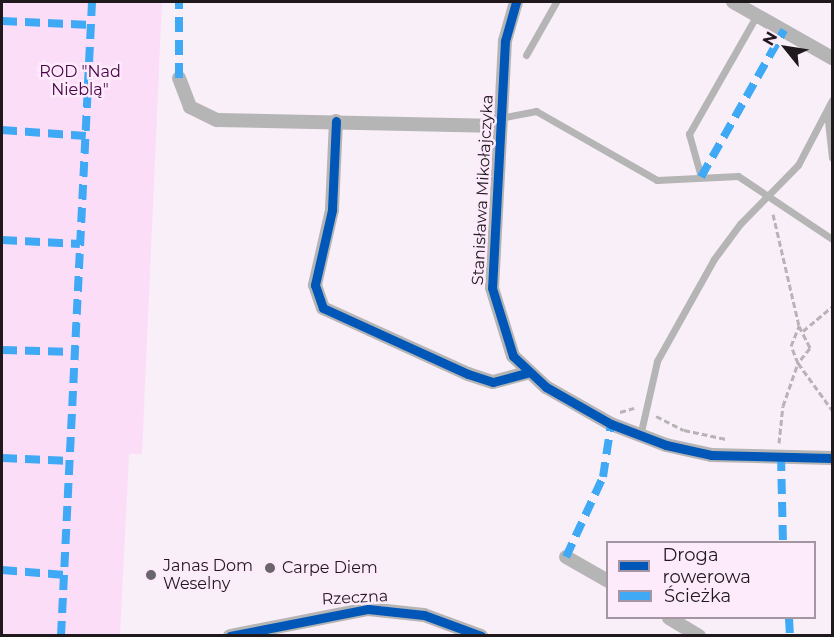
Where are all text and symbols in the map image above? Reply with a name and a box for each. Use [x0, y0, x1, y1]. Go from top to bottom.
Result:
north arrow [756, 18, 816, 78]
text: N [759, 28, 781, 49]
park label: ROD "Nad Nieblą" [39, 62, 121, 100]
street label: Stanisława Mikołajczyka [468, 94, 498, 286]
legend [606, 541, 816, 619]
text: Droga rowerowa [662, 544, 751, 588]
place label: Janas Dom Weselny [163, 556, 253, 594]
place label: Carpe Diem [282, 558, 378, 578]
marker: Carpe Diem [263, 561, 277, 575]
marker: Janas Dom Weselny [144, 568, 158, 582]
text: Ścieżka [664, 585, 731, 607]
street label: Rzeczna [321, 587, 389, 609]

